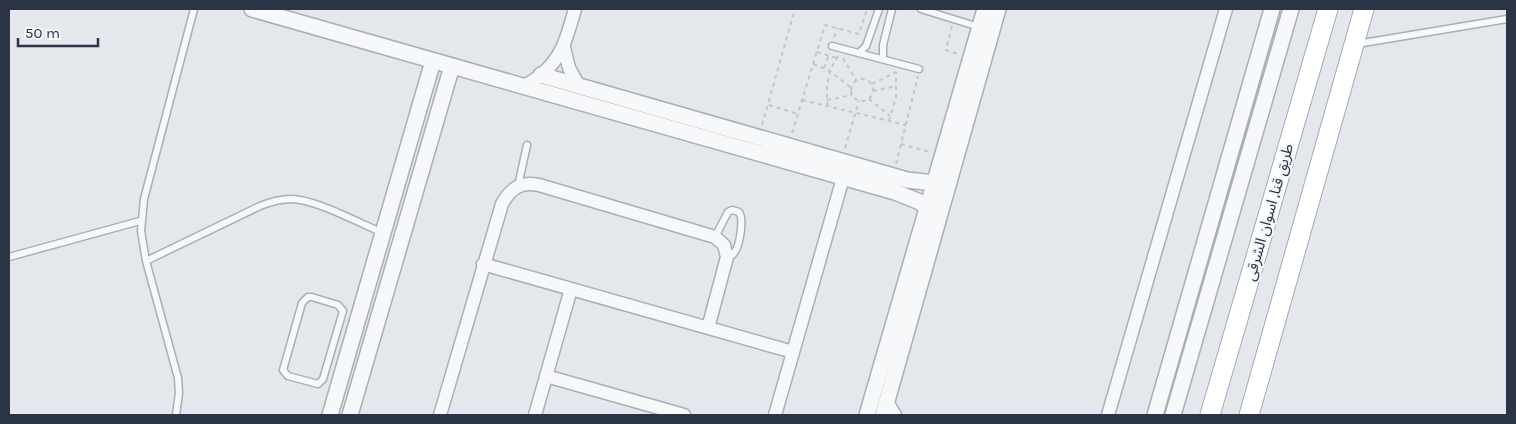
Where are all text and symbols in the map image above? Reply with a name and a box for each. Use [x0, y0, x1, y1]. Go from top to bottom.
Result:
scale bar [18, 15, 98, 47]
text: 50 m [25, 24, 60, 42]
street label: طريق قنا, اسوان الشرقى [1241, 141, 1298, 283]

